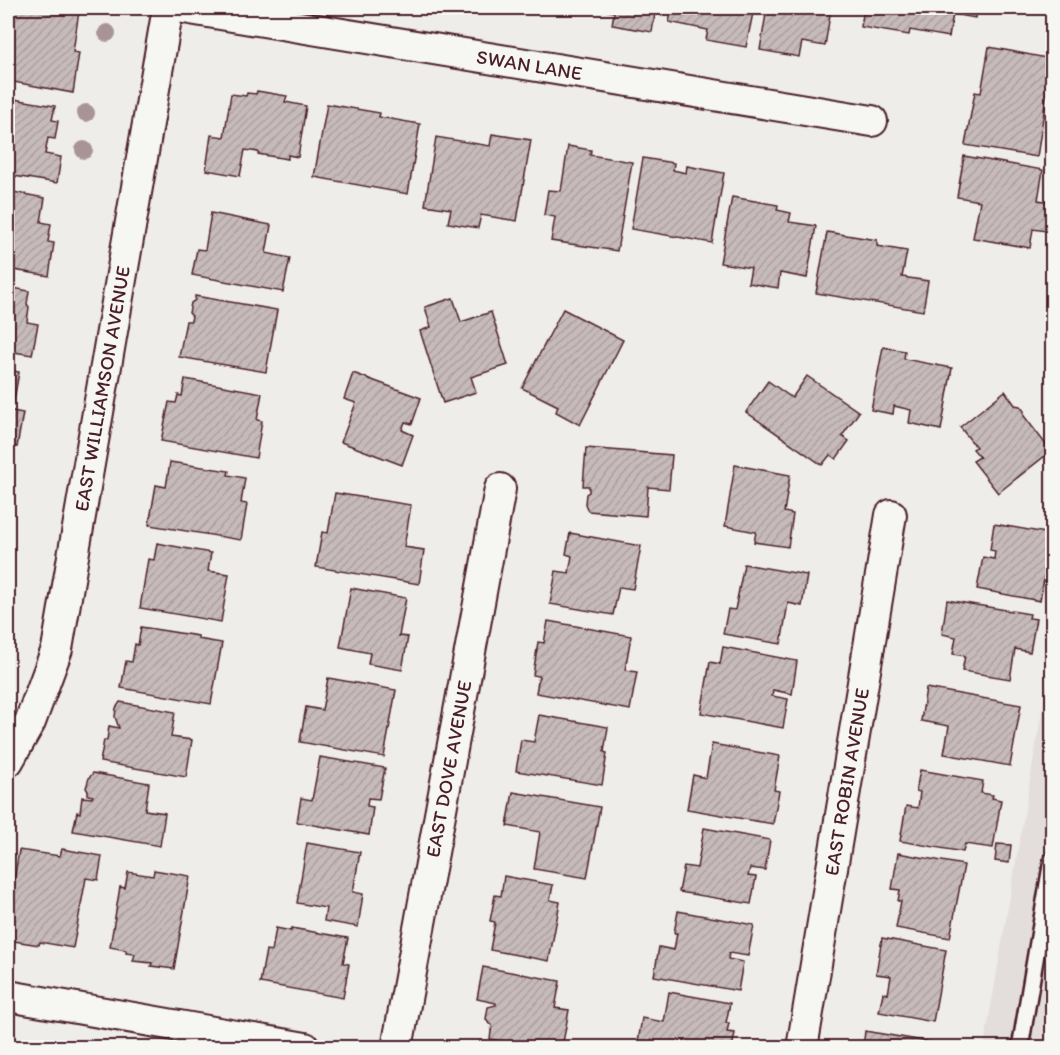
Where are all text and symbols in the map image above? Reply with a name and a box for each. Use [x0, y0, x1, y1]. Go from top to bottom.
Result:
street label: SWAN LANE [475, 44, 584, 85]
street label: EAST WILLIAMSON AVENUE [69, 264, 135, 513]
street label: EAST DOVE AVENUE [420, 678, 477, 859]
street label: EAST ROBIN AVENUE [819, 686, 874, 877]

